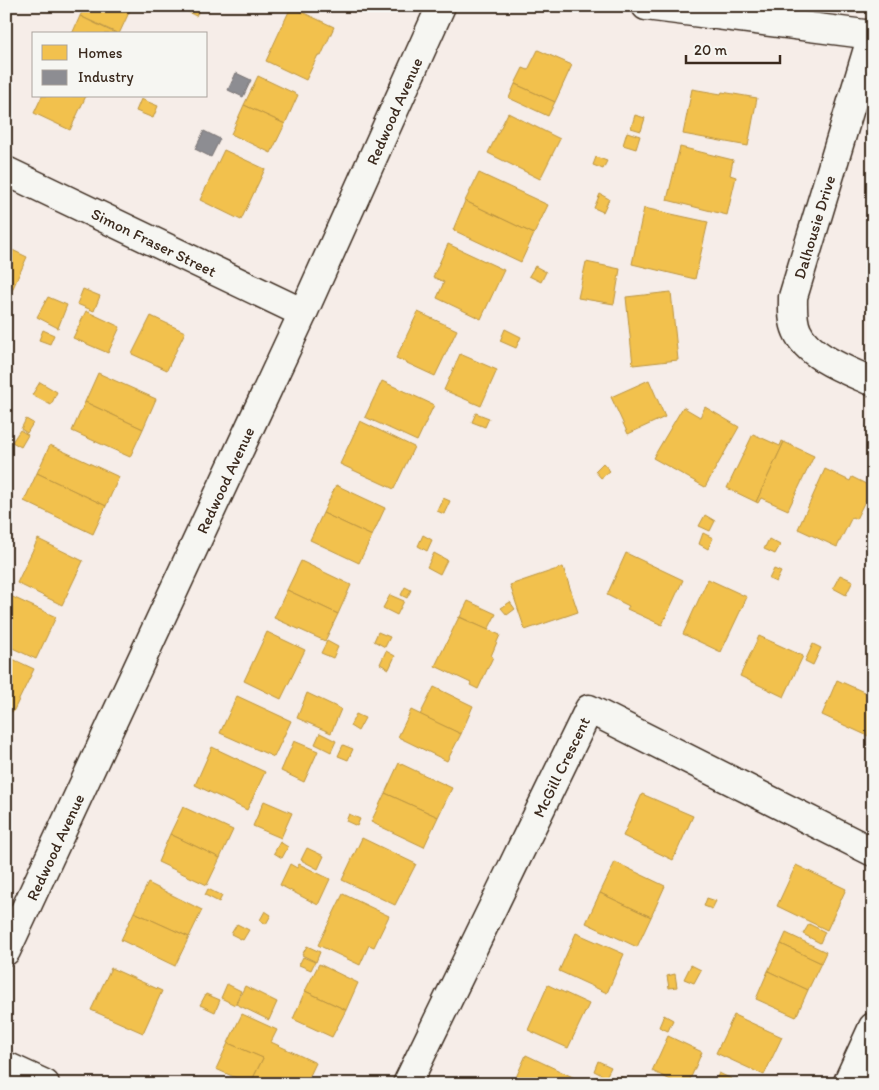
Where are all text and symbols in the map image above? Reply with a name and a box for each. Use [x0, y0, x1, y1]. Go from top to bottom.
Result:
legend [32, 32, 208, 98]
scale bar [686, 32, 780, 64]
text: 20 m [694, 41, 728, 59]
text: Homes [78, 44, 123, 62]
street label: Redwood Avenue [362, 54, 427, 168]
text: Industry [78, 68, 134, 86]
street label: Dalhousie Drive [790, 173, 839, 281]
street label: Simon Fraser Street [88, 204, 219, 281]
street label: Redwood Avenue [192, 424, 259, 537]
street label: McGill Crescent [529, 714, 594, 821]
street label: Redwood Avenue [22, 791, 89, 904]

